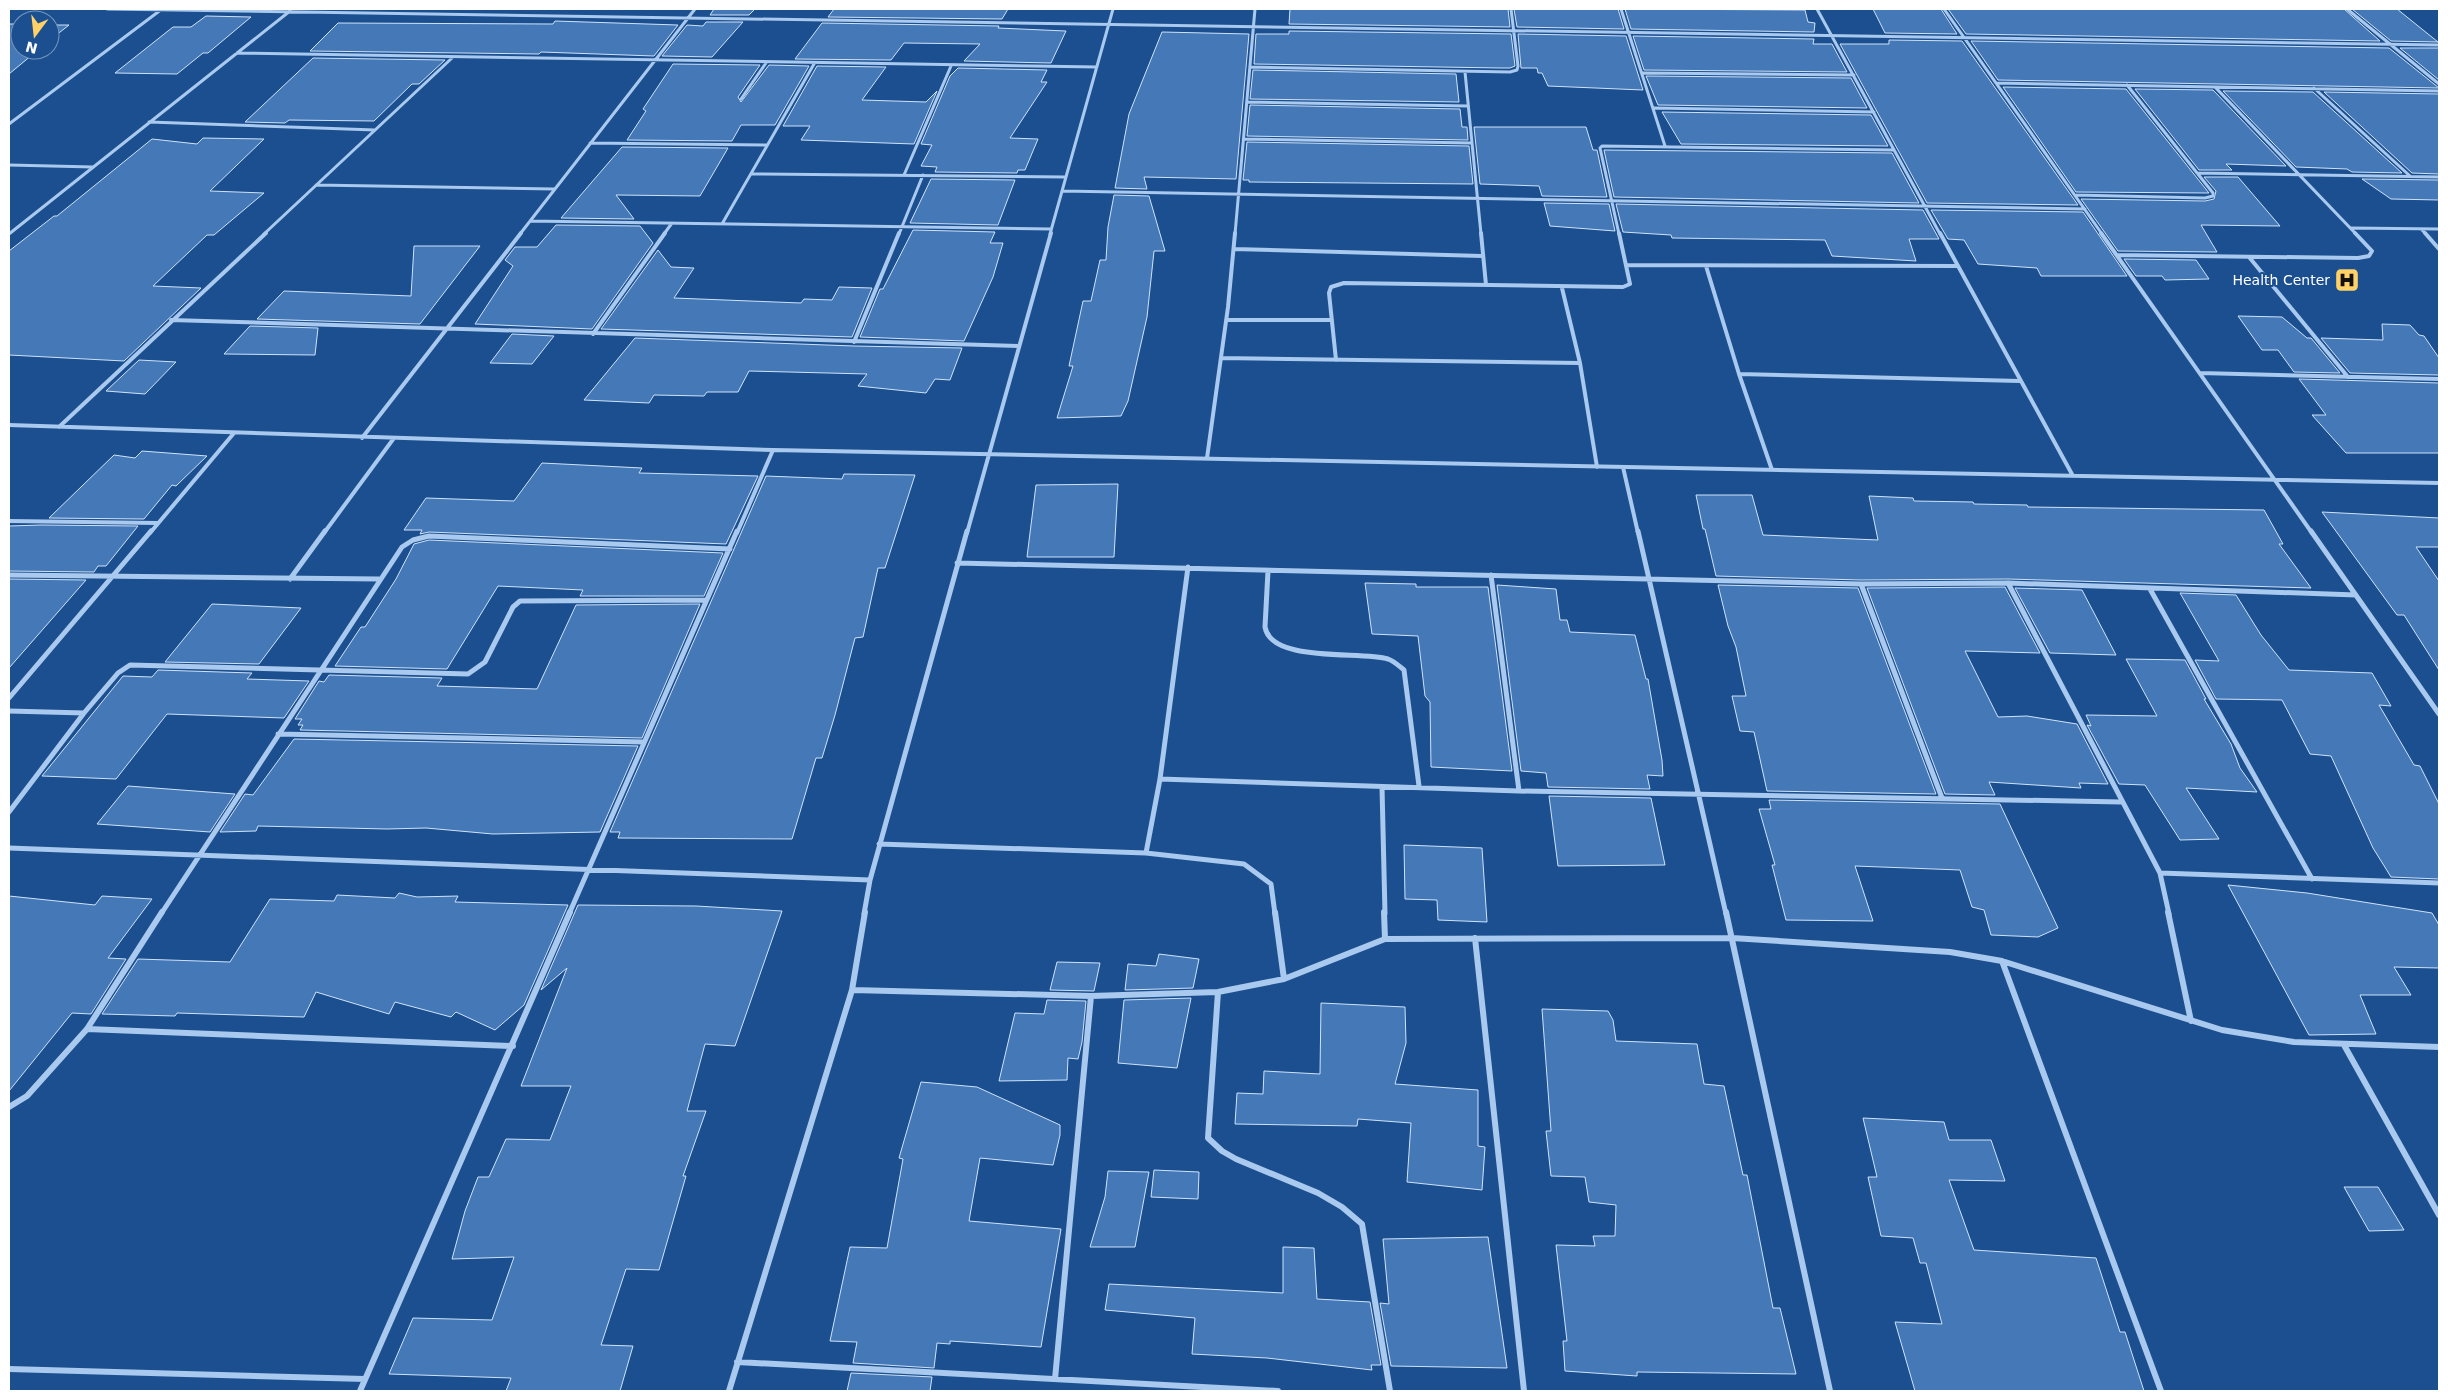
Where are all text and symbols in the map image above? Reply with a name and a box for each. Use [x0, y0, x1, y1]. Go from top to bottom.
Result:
north arrow [10, 10, 60, 60]
text: N [24, 38, 39, 57]
hospital icon: Health Center [2334, 267, 2360, 293]
place label: Health Center [2232, 272, 2330, 288]

